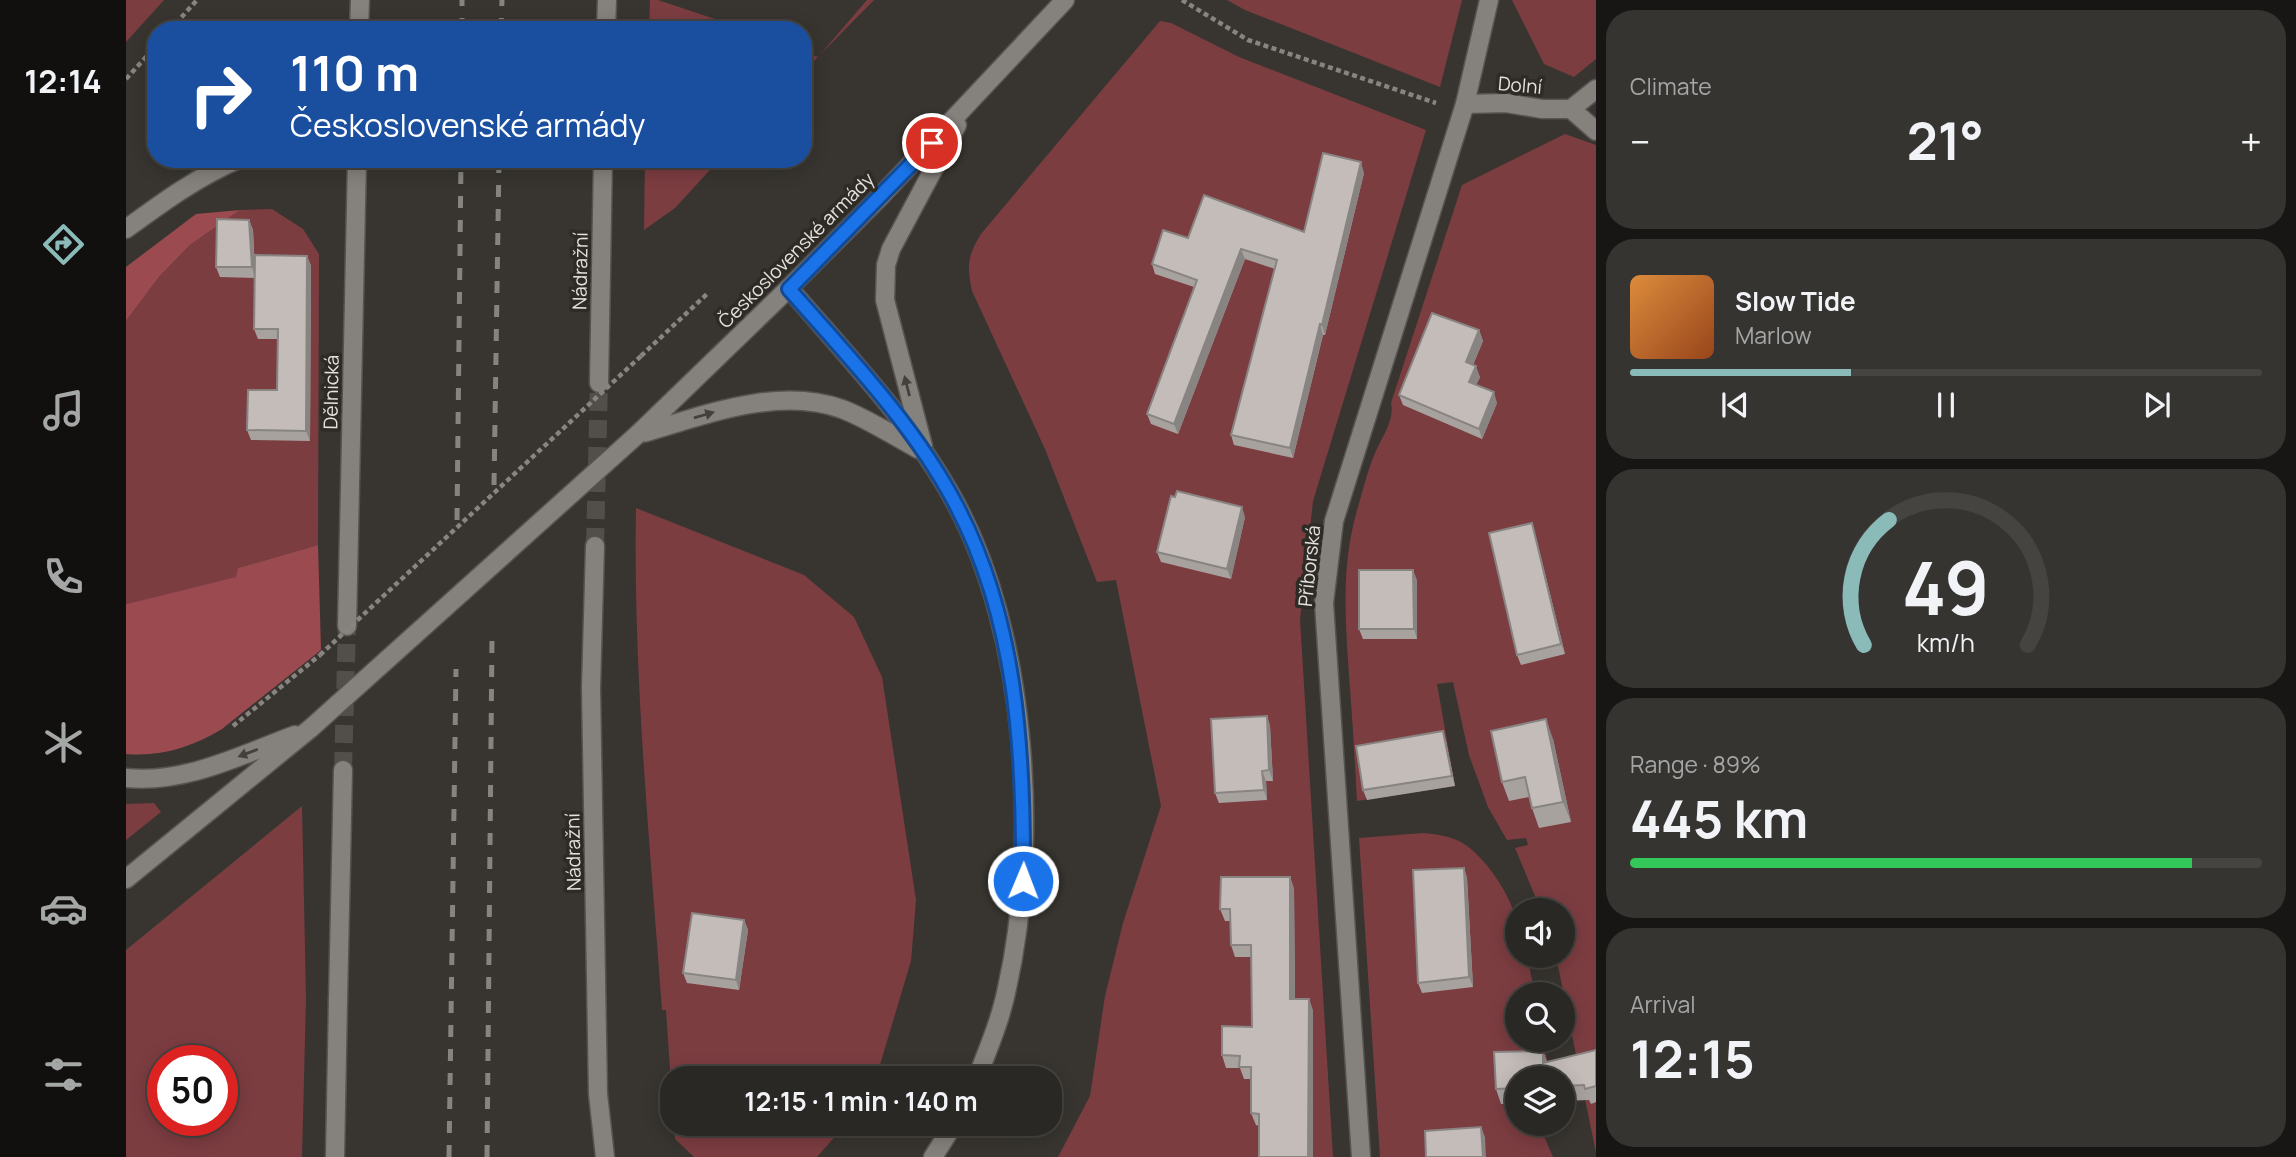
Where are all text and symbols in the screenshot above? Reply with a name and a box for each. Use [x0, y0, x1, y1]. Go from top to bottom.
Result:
text: 110 m [290, 39, 419, 106]
icon: right [175, 49, 266, 140]
text: 12:14 [24, 59, 102, 103]
street label: Dolní [1497, 70, 1543, 100]
text: Climate [1630, 70, 1712, 102]
text: Československé armády [290, 103, 645, 147]
text: 21° [1907, 105, 1984, 176]
pin [902, 113, 962, 173]
text: − [1630, 115, 1651, 167]
text: + [2240, 115, 2262, 167]
icon: arrive [913, 124, 951, 162]
street label: Československé armády [712, 166, 880, 334]
icon: directions [39, 220, 88, 269]
street label: Nádražní [566, 232, 594, 310]
text: Slow Tide [1735, 283, 1856, 319]
text: Marlow [1735, 319, 1812, 351]
street label: Dělnická [317, 355, 345, 429]
one-way arrow [902, 376, 912, 397]
icon: music [39, 386, 88, 435]
icon: previous [1716, 386, 1754, 424]
icon: pause [1927, 386, 1965, 424]
icon: next [2138, 386, 2176, 424]
one-way arrow [694, 410, 715, 420]
street label: Příborská [1292, 524, 1326, 608]
text: 49 [1902, 537, 1990, 637]
icon: phone [39, 552, 88, 601]
text: km/h [1917, 624, 1975, 659]
icon: climate [39, 718, 88, 767]
one-way arrow [237, 748, 258, 759]
text: Range · 89% [1630, 748, 1761, 780]
text: 445 km [1630, 783, 1808, 854]
street label: Nádražní [559, 813, 587, 891]
position arrow [986, 844, 1060, 918]
icon: car [39, 884, 88, 933]
map controls [1505, 898, 1575, 1136]
button: sound [1505, 898, 1575, 968]
button: search [1505, 982, 1575, 1052]
text: Arrival [1630, 988, 1696, 1020]
text: 12:15 [1630, 1023, 1755, 1094]
speed limit sign: 50 [147, 1045, 238, 1136]
icon: filters [39, 1050, 88, 1099]
button: layers [1505, 1066, 1575, 1136]
text: 12:15 · 1 min · 140 m [744, 1083, 978, 1119]

